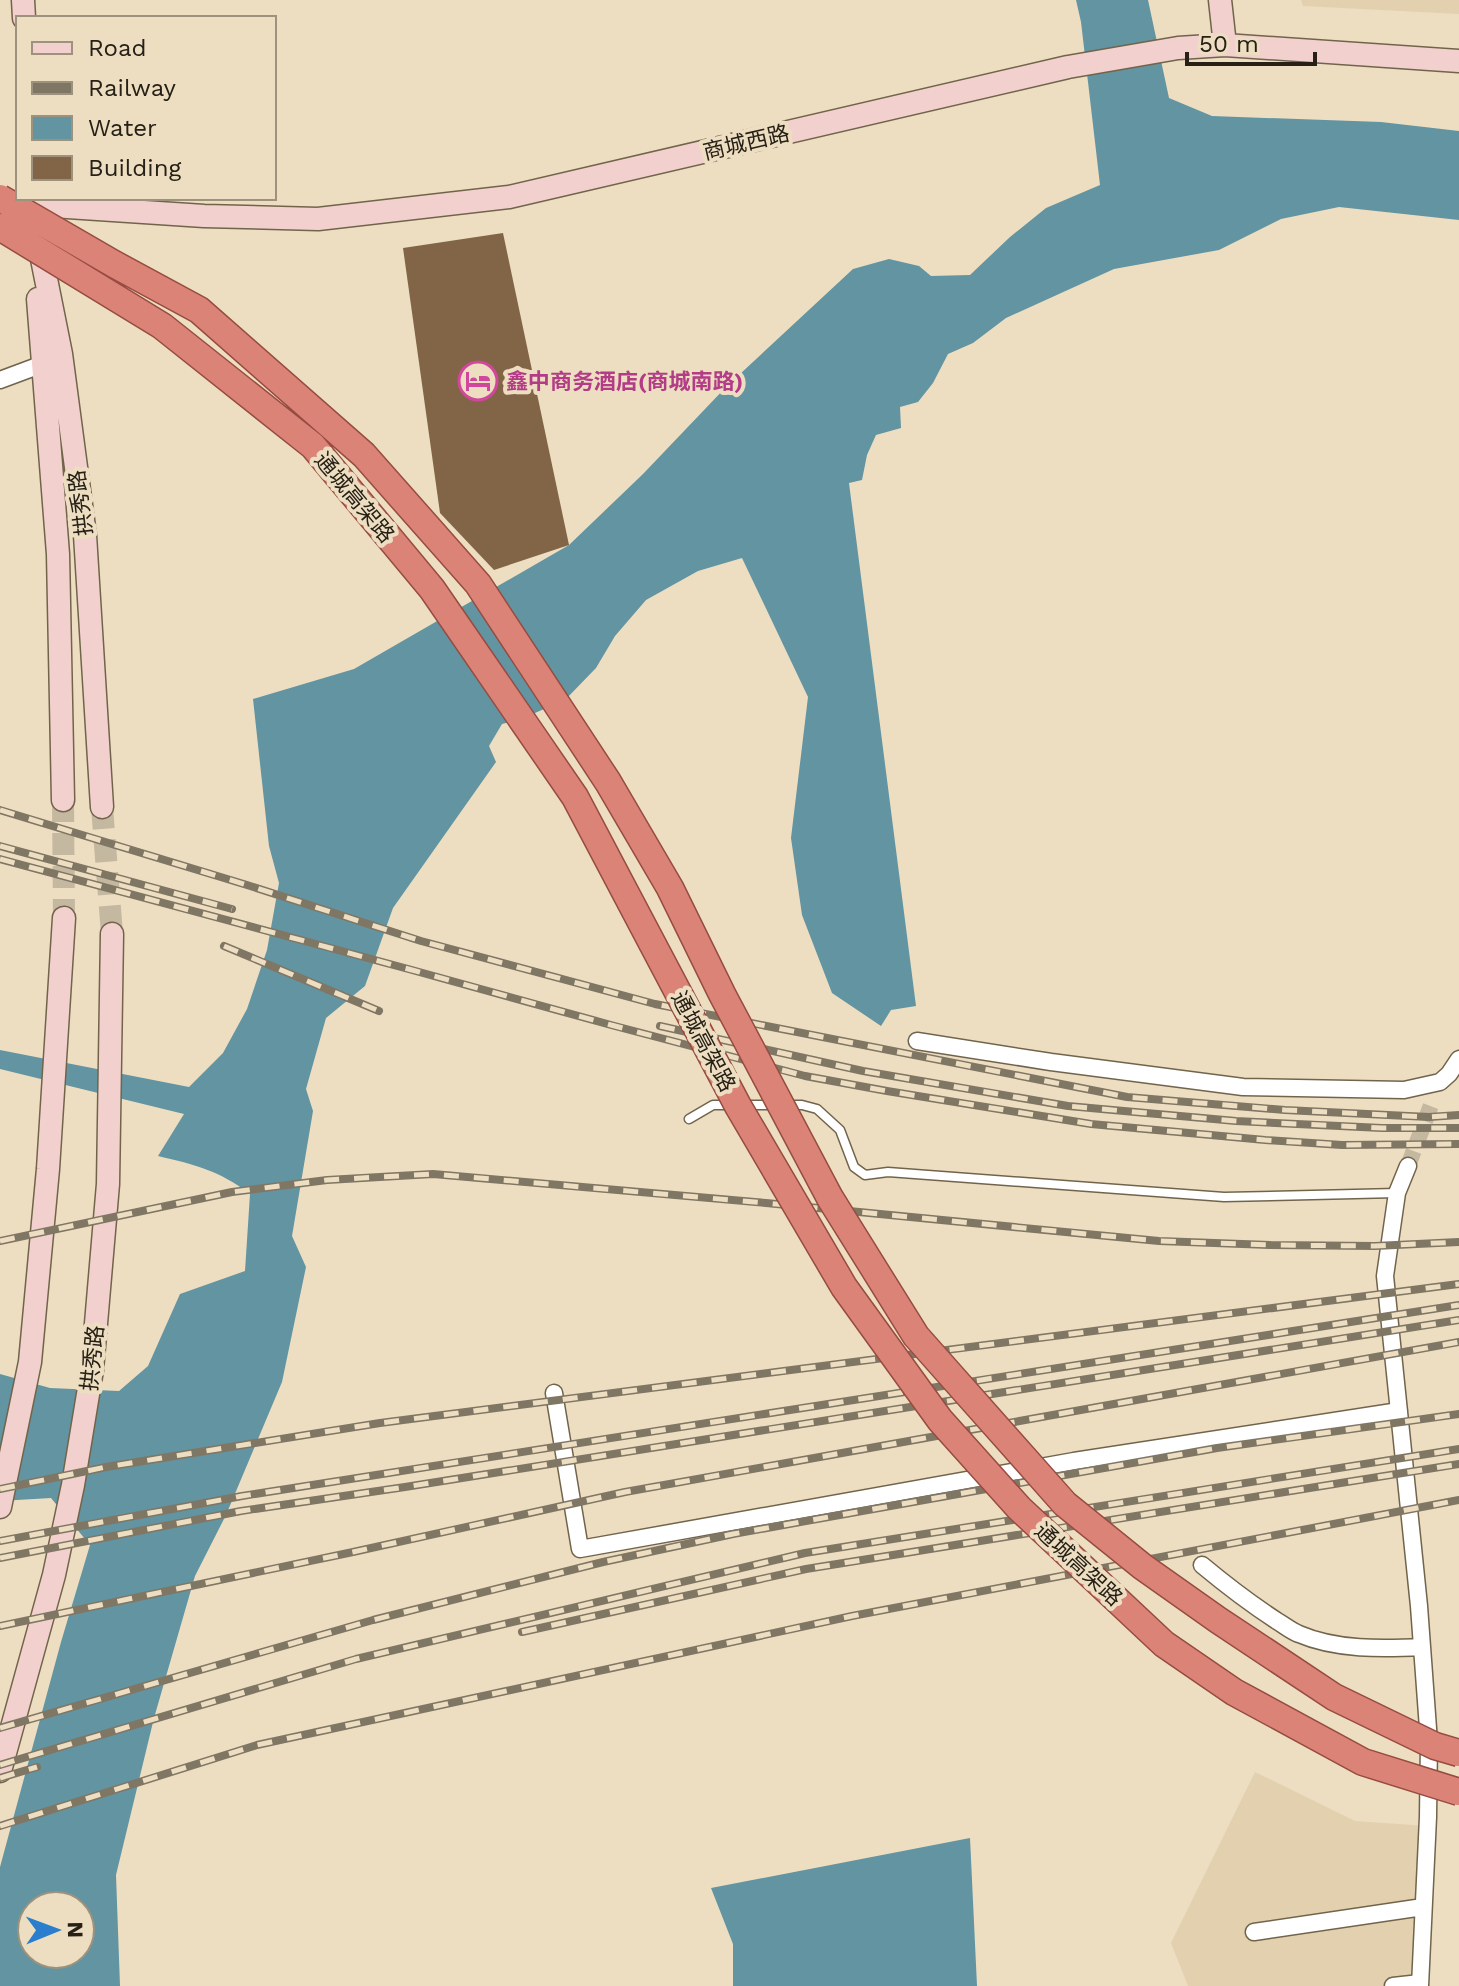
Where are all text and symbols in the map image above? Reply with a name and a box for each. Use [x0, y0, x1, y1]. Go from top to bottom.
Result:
legend [16, 16, 276, 200]
scale bar [1187, 16, 1315, 66]
text: 50 m [1199, 30, 1259, 58]
text: Road [88, 34, 147, 62]
text: Railway [88, 74, 177, 102]
text: Water [88, 114, 157, 142]
street label: 商城西路 [700, 120, 792, 165]
text: Building [88, 154, 181, 182]
hotel icon: 鑫中商务酒店(商城南路) [457, 360, 499, 402]
place label: 鑫中商务酒店(商城南路) [506, 369, 743, 394]
street label: 通城高架路 [310, 447, 400, 547]
street label: 拱秀路 [64, 469, 97, 537]
street label: 通城高架路 [667, 987, 740, 1096]
street label: 拱秀路 [77, 1324, 108, 1392]
street label: 通城高架路 [1030, 1518, 1127, 1611]
north arrow [16, 1890, 96, 1970]
text: N [63, 1921, 88, 1938]

